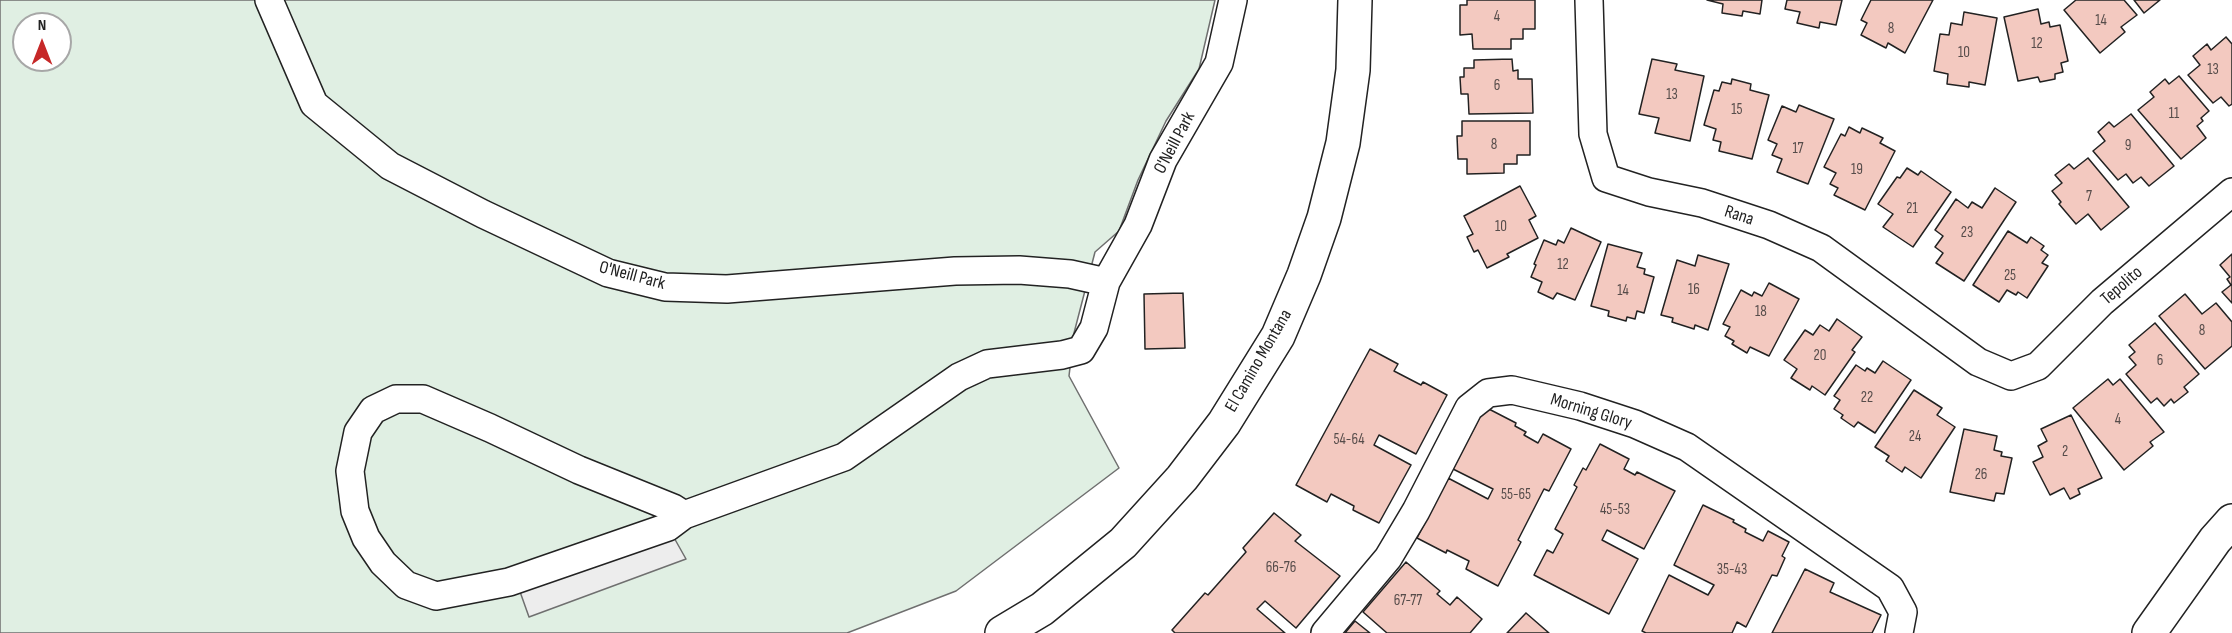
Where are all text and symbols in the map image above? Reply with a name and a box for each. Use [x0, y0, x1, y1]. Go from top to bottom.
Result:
house number: 4 [1494, 8, 1500, 26]
north arrow [12, 12, 72, 72]
house number: 14 [2095, 12, 2107, 30]
text: N [38, 16, 46, 35]
house number: 8 [1888, 20, 1894, 38]
house number: 12 [2031, 35, 2043, 53]
house number: 10 [1958, 44, 1970, 62]
house number: 13 [2207, 61, 2219, 79]
house number: 6 [1494, 77, 1500, 95]
house number: 13 [1666, 86, 1678, 104]
house number: 15 [1731, 101, 1743, 119]
house number: 11 [2169, 105, 2179, 123]
street label: O'Neill Park [1150, 108, 1200, 178]
house number: 8 [1491, 136, 1497, 154]
house number: 9 [2125, 137, 2131, 155]
house number: 17 [1792, 140, 1804, 158]
house number: 19 [1851, 161, 1863, 179]
house number: 7 [2086, 188, 2092, 206]
house number: 21 [1906, 200, 1918, 218]
street label: Rana [1722, 201, 1756, 231]
house number: 10 [1495, 218, 1507, 236]
house number: 23 [1961, 224, 1973, 242]
house number: 12 [1557, 256, 1569, 274]
street label: O'Neill Park [597, 257, 667, 295]
street label: Tepolito [2097, 262, 2147, 310]
house number: 25 [2004, 267, 2016, 285]
house number: 16 [1688, 281, 1700, 299]
house number: 14 [1617, 282, 1629, 300]
house number: 18 [1755, 303, 1767, 321]
street label: El Camino Montana [1221, 306, 1297, 416]
house number: 8 [2199, 322, 2205, 340]
house number: 20 [1814, 347, 1826, 365]
house number: 6 [2157, 352, 2163, 370]
street label: Morning Glory [1548, 389, 1634, 435]
house number: 22 [1861, 389, 1873, 407]
house number: 4 [2115, 411, 2121, 429]
house number: 24 [1909, 428, 1921, 446]
house number: 54-64 [1334, 431, 1364, 449]
house number: 2 [2062, 443, 2068, 461]
house number: 26 [1975, 466, 1987, 484]
house number: 55-65 [1501, 486, 1531, 504]
house number: 45-53 [1600, 501, 1630, 519]
house number: 66-76 [1266, 559, 1296, 577]
house number: 35-43 [1717, 561, 1747, 579]
house number: 67-77 [1394, 592, 1422, 610]

